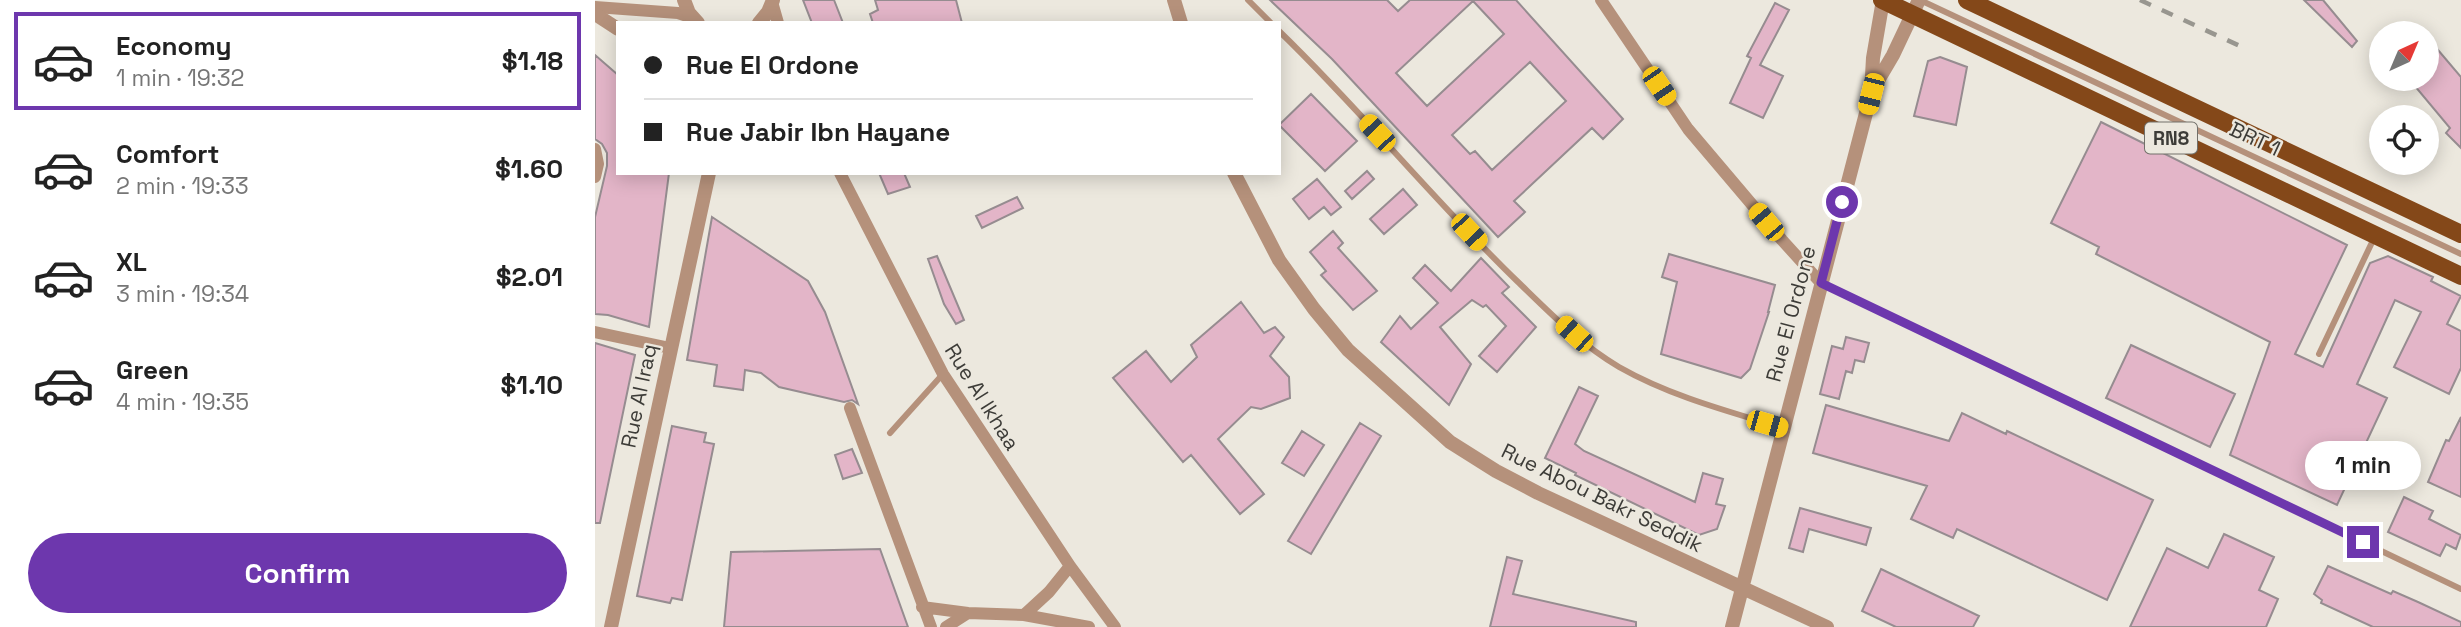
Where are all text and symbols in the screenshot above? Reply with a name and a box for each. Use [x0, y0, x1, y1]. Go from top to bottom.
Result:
north arrow [2369, 21, 2439, 91]
map controls [2369, 21, 2439, 175]
text: Economy [116, 29, 232, 63]
icon: car [32, 30, 95, 93]
text: $1.18 [502, 44, 563, 78]
text: Rue El Ordone [686, 48, 859, 82]
text: 1 min · 19:32 [116, 63, 244, 93]
car [1639, 63, 1680, 109]
car [1856, 71, 1887, 117]
button: locate [2369, 105, 2439, 175]
car [1355, 110, 1400, 156]
text: Rue Jabir Ibn Hayane [686, 115, 950, 149]
street label: BRT 1 [2226, 115, 2285, 162]
road number: RN8 [2145, 122, 2197, 154]
text: Comfort [116, 137, 219, 171]
icon: car [32, 138, 95, 201]
text: $1.60 [495, 152, 563, 186]
text: 2 min · 19:33 [116, 171, 249, 201]
route start [1826, 186, 1858, 218]
car [1745, 199, 1788, 245]
car [1447, 209, 1492, 255]
street label: Rue El Ordone [1759, 243, 1822, 385]
text: XL [116, 245, 147, 279]
icon: car [32, 246, 95, 309]
text: $2.01 [496, 260, 563, 294]
text: 3 min · 19:34 [116, 279, 249, 309]
car [1552, 312, 1597, 356]
street label: Rue Al Ikhaa [939, 338, 1026, 455]
street label: Rue Al Iraq [614, 342, 663, 450]
text: Green [116, 353, 189, 387]
icon: car [32, 354, 95, 417]
text: $1.10 [500, 368, 563, 402]
text: 4 min · 19:35 [116, 387, 249, 417]
car [1744, 408, 1791, 440]
street label: Rue Abou Bakr Seddik [1497, 437, 1707, 558]
callout: 1 min [2305, 440, 2421, 490]
text: 1 min [2335, 450, 2391, 480]
route end [2347, 526, 2379, 558]
button: Confirm [28, 533, 567, 613]

